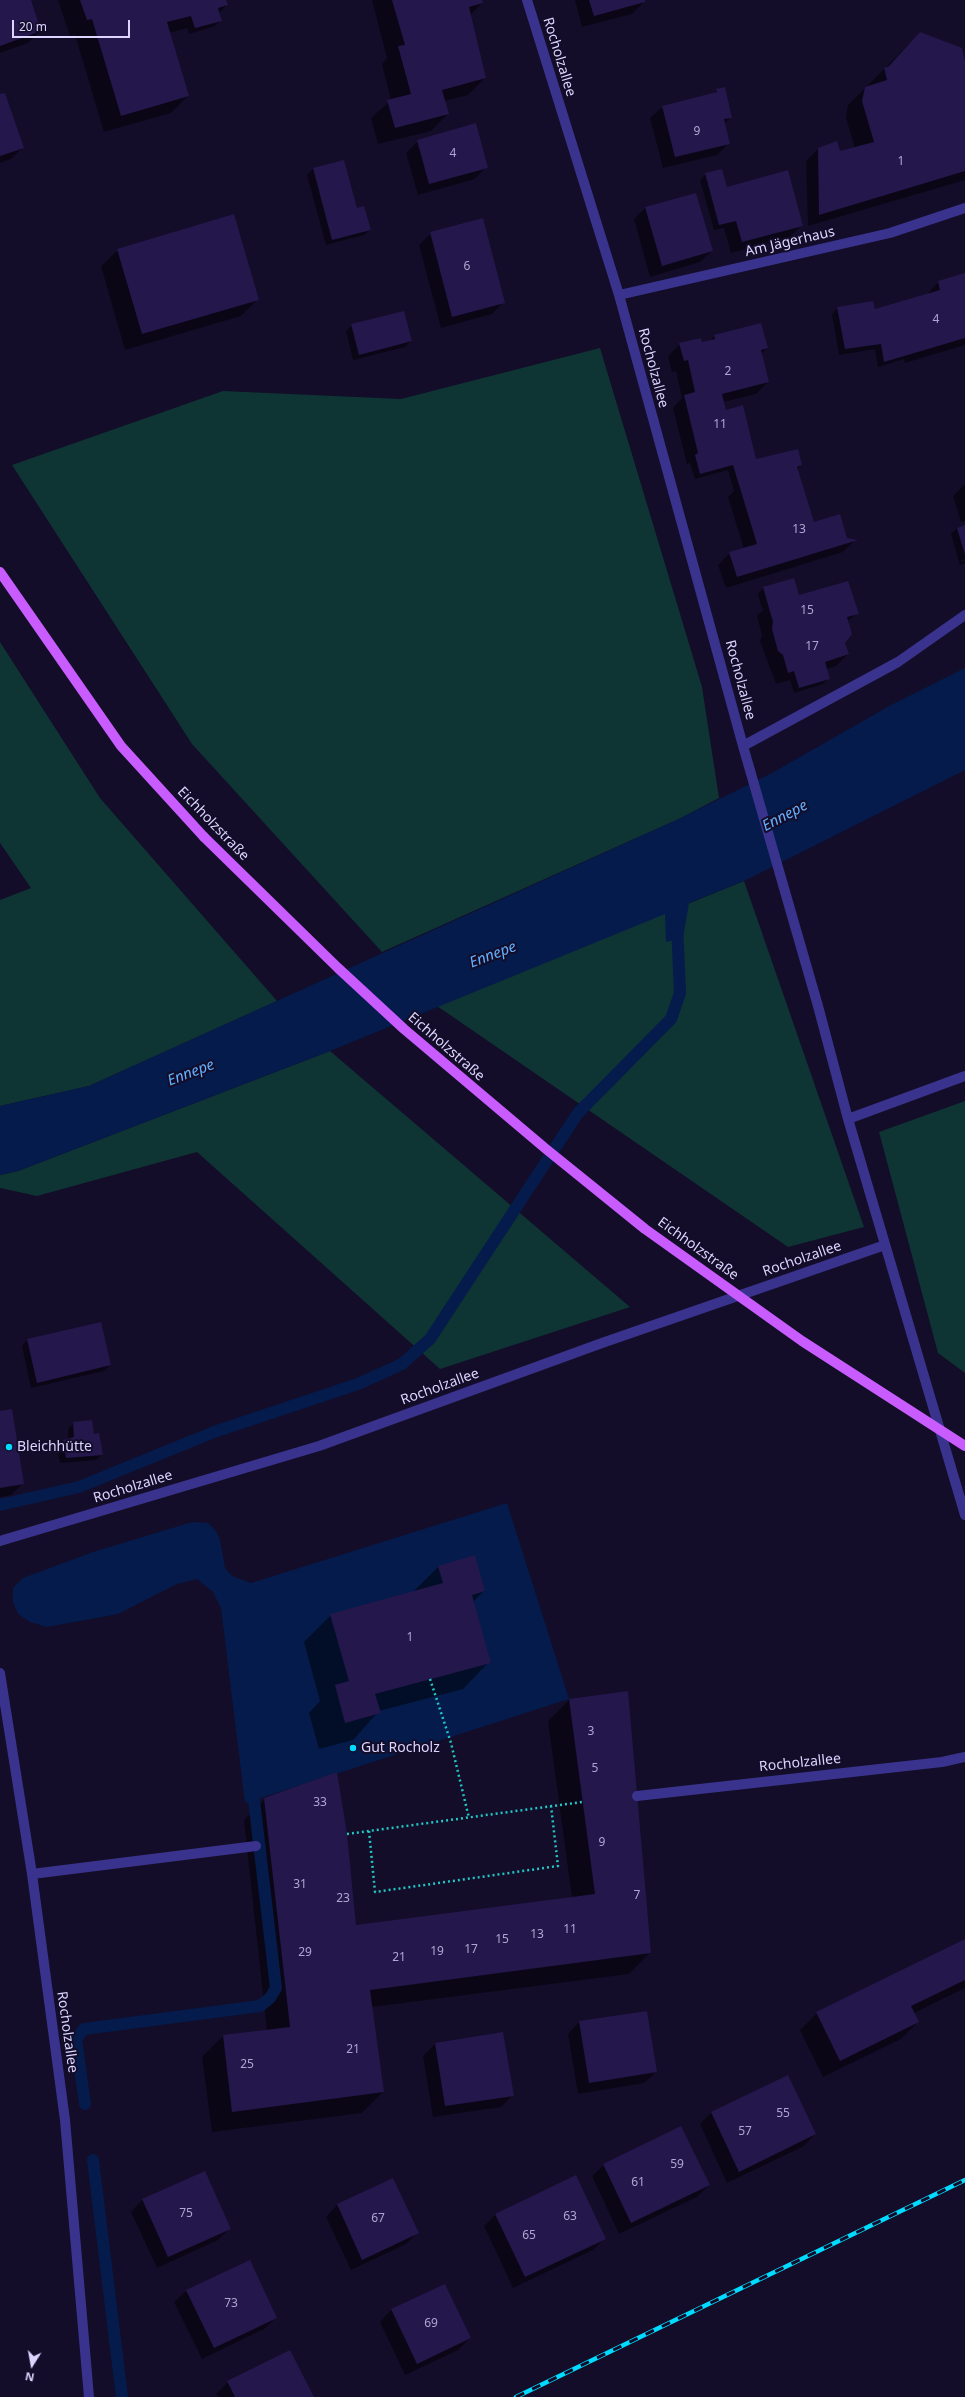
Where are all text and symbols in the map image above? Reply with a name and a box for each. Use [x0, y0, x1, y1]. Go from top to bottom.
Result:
scale bar [14, 12, 132, 38]
street label: Rocholzallee [539, 15, 579, 99]
text: 20 m [19, 18, 47, 35]
house number: 9 [694, 125, 700, 139]
house number: 4 [450, 147, 456, 161]
house number: 1 [898, 155, 904, 169]
street label: Am Jägerhaus [744, 224, 836, 260]
house number: 6 [464, 260, 470, 274]
house number: 4 [933, 313, 939, 327]
street label: Rocholzallee [634, 326, 672, 410]
house number: 2 [725, 365, 731, 379]
house number: 11 [713, 418, 727, 432]
house number: 13 [792, 523, 806, 537]
house number: 15 [800, 604, 814, 618]
street label: Rocholzallee [721, 638, 759, 722]
house number: 17 [805, 640, 819, 654]
street label: Eichholzstraße [174, 784, 252, 864]
water label: Ennepe [759, 797, 811, 835]
water label: Ennepe [467, 938, 519, 972]
street label: Eichholzstraße [404, 1009, 488, 1085]
water label: Ennepe [165, 1056, 217, 1090]
street label: Eichholzstraße [654, 1214, 742, 1284]
street label: Rocholzallee [760, 1238, 844, 1280]
street label: Rocholzallee [399, 1365, 481, 1409]
place label: Bleichhütte [17, 1439, 92, 1455]
marker: Bleichhütte [4, 1442, 14, 1452]
street label: Rocholzallee [91, 1467, 175, 1507]
house number: 1 [407, 1631, 413, 1645]
house number: 3 [588, 1725, 594, 1739]
place label: Gut Rocholz [361, 1740, 440, 1756]
marker: Gut Rocholz [348, 1743, 358, 1753]
street label: Rocholzallee [758, 1750, 842, 1776]
house number: 5 [592, 1762, 598, 1776]
house number: 33 [313, 1796, 327, 1810]
house number: 9 [599, 1836, 605, 1850]
house number: 31 [293, 1878, 307, 1892]
house number: 7 [634, 1889, 640, 1903]
house number: 23 [336, 1892, 350, 1906]
house number: 11 [563, 1923, 577, 1937]
house number: 13 [530, 1928, 544, 1942]
house number: 15 [495, 1933, 509, 1947]
house number: 17 [464, 1943, 478, 1957]
house number: 19 [430, 1945, 444, 1959]
house number: 29 [298, 1946, 312, 1960]
house number: 21 [392, 1951, 406, 1965]
street label: Rocholzallee [53, 1990, 81, 2074]
house number: 21 [346, 2043, 360, 2057]
house number: 25 [240, 2058, 254, 2072]
house number: 55 [776, 2107, 790, 2121]
house number: 57 [738, 2125, 752, 2139]
house number: 59 [670, 2158, 684, 2172]
house number: 61 [631, 2176, 645, 2190]
house number: 75 [179, 2207, 193, 2221]
house number: 63 [563, 2210, 577, 2224]
house number: 67 [371, 2212, 385, 2226]
house number: 65 [522, 2229, 536, 2243]
house number: 73 [224, 2297, 238, 2311]
house number: 69 [424, 2317, 438, 2331]
north arrow [12, 2345, 52, 2385]
text: N [24, 2369, 35, 2385]

